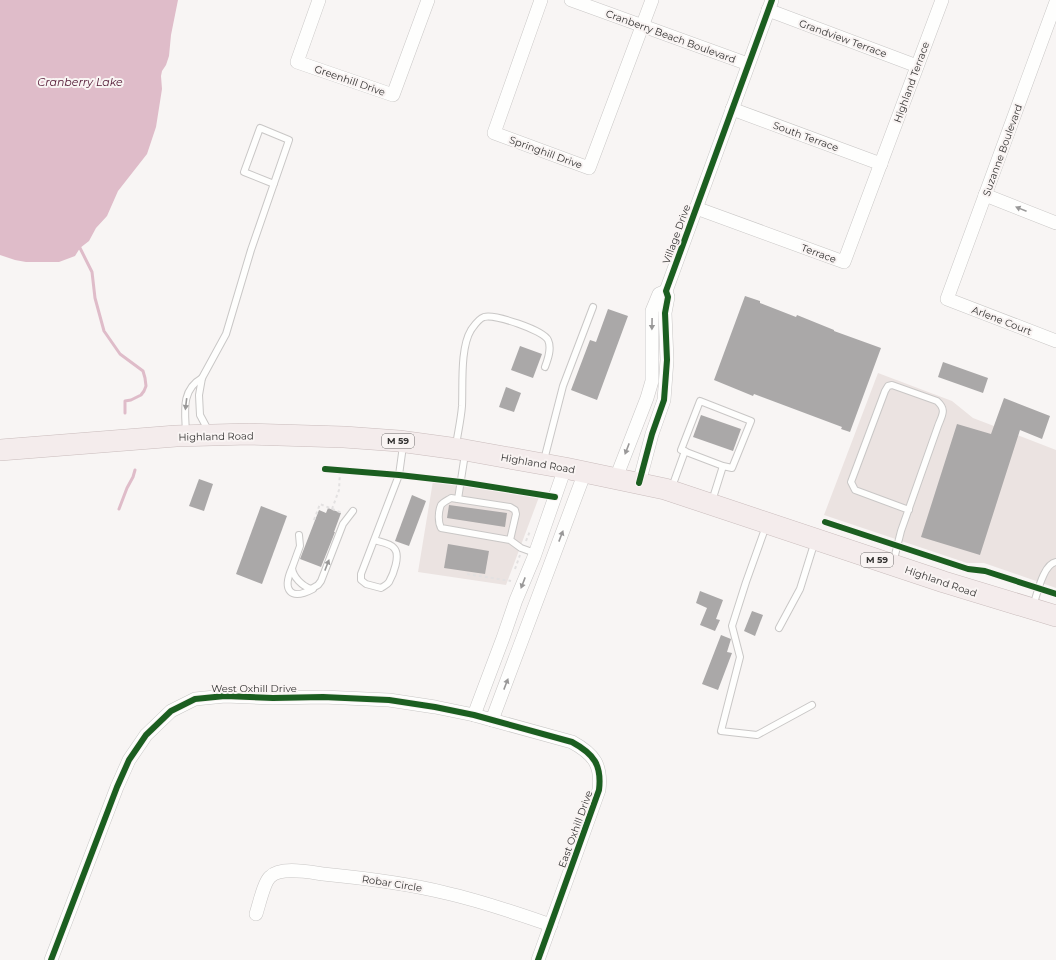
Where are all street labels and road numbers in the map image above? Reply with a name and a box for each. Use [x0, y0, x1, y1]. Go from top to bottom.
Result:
street label: Cranberry Beach Boulevard [604, 7, 738, 66]
street label: Grandview Terrace [797, 17, 889, 60]
street label: Highland Terrace [891, 40, 932, 125]
street label: Greenhill Drive [313, 62, 387, 99]
street label: Suzanne Boulevard [980, 102, 1025, 198]
street label: South Terrace [771, 119, 840, 154]
street label: Springhill Drive [508, 133, 584, 172]
street label: Village Drive [660, 203, 693, 266]
street label: Terrace [800, 241, 838, 266]
street label: Arlene Court [970, 303, 1034, 338]
street label: Highland Road [178, 429, 254, 444]
road number: M 59 [382, 434, 414, 448]
street label: Highland Road [500, 451, 576, 476]
road number: M 59 [861, 553, 893, 567]
street label: Highland Road [903, 563, 979, 600]
street label: West Oxhill Drive [211, 682, 297, 695]
street label: East Oxhill Drive [555, 789, 595, 870]
street label: Robar Circle [361, 872, 423, 895]

